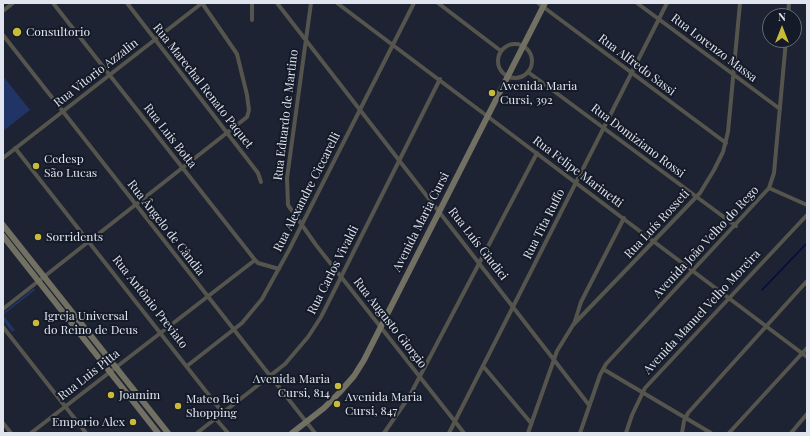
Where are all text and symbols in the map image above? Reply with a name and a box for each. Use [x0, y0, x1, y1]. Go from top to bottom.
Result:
north arrow [762, 8, 802, 48]
text: N [778, 9, 786, 24]
street label: Rua Lorenzo Massa [668, 11, 760, 85]
street label: Rua Marechal Renato Paquet [150, 21, 256, 151]
place label: Consultorio [26, 25, 90, 39]
marker: Consultorio [11, 26, 23, 38]
street label: Rua Alfredo Sassi [595, 31, 679, 99]
street label: Rua Vitorio Azzalin [51, 36, 141, 110]
street label: Rua Eduardo de Martino [271, 49, 301, 181]
place label: Avenida Maria Cursi, 392 [500, 79, 577, 107]
marker: Avenida Maria Cursi, 392 [487, 88, 497, 98]
street label: Rua Luis Botta [140, 101, 200, 171]
street label: Rua Domiziano Rossi [588, 101, 688, 181]
street label: Rua Alexandre Ciccarelli [271, 130, 343, 254]
street label: Rua Felipe Marinetti [530, 133, 626, 211]
place label: Cedesp São Lucas [44, 152, 97, 180]
marker: Cedesp São Lucas [31, 161, 41, 171]
street label: Avenida Maria Cursi [390, 170, 452, 274]
street label: Rua Ângelo de Cândia [124, 177, 208, 279]
street label: Avenida João Velho do Rego [650, 183, 762, 301]
street label: Rua Tita Ruffo [520, 186, 568, 262]
street label: Rua Luís Rosseti [622, 187, 692, 261]
street label: Rua Luís Giudici [445, 205, 511, 283]
street label: Rua Carlos Vivaldi [304, 223, 362, 317]
place label: Sorridents [46, 230, 103, 244]
marker: Sorridents [33, 232, 43, 242]
street label: Avenida Manuel Velho Moreira [641, 247, 763, 377]
street label: Rua Antônio Previato [109, 253, 191, 351]
street label: Rua Augusto Giorgio [350, 275, 430, 371]
place label: Igreja Universal do Reino de Deus [44, 309, 138, 337]
marker: Igreja Universal do Reino de Deus [31, 318, 41, 328]
street label: Rua Luis Pitta [55, 347, 123, 403]
place label: Avenida Maria Cursi, 814 [253, 372, 330, 400]
marker: Avenida Maria Cursi, 814 [333, 381, 343, 391]
place label: Joamim [119, 388, 160, 402]
marker: Joamim [106, 390, 116, 400]
place label: Avenida Maria Cursi, 847 [345, 390, 422, 418]
place label: Mateo Bei Shopping [186, 392, 239, 420]
marker: Avenida Maria Cursi, 847 [332, 399, 342, 409]
marker: Mateo Bei Shopping [173, 401, 183, 411]
place label: Emporio Alex [52, 415, 125, 429]
marker: Emporio Alex [128, 417, 138, 427]

